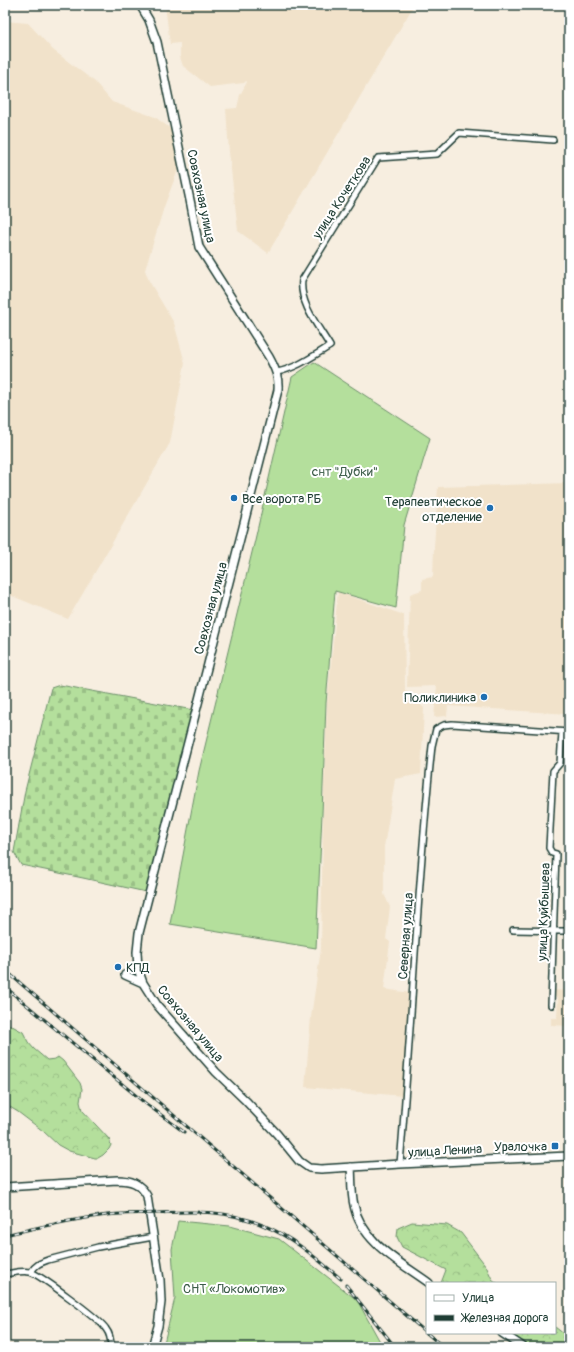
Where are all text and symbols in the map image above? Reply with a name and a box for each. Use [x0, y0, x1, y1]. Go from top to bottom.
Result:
street label: Совхозная улица [183, 148, 219, 244]
street label: улица Кочеткова [309, 153, 374, 243]
park label: снт "Дубки" [312, 464, 378, 480]
place label: Все ворота РБ [242, 491, 322, 507]
marker: Все ворота РБ [229, 493, 239, 503]
place label: Терапевтическое отделение [385, 494, 483, 525]
marker: Терапевтическое отделение [485, 503, 495, 513]
street label: Совхозная улица [191, 560, 231, 656]
place label: Поликлиника [404, 690, 476, 706]
marker: Поликлиника [479, 692, 489, 702]
street label: улица Куйбышева [534, 863, 554, 962]
street label: Северная улица [395, 892, 417, 980]
place label: КПД [126, 960, 149, 976]
marker: КПД [113, 962, 123, 972]
street label: Совхозная улица [154, 982, 227, 1065]
place label: Уралочка [494, 1139, 547, 1155]
street label: улица Ленина [407, 1141, 483, 1161]
marker: Уралочка [550, 1141, 560, 1151]
park label: СНТ «Локомотив» [183, 1281, 285, 1297]
legend [426, 1282, 556, 1334]
text: Улица [462, 1291, 494, 1306]
text: Железная дорога [460, 1311, 549, 1326]

